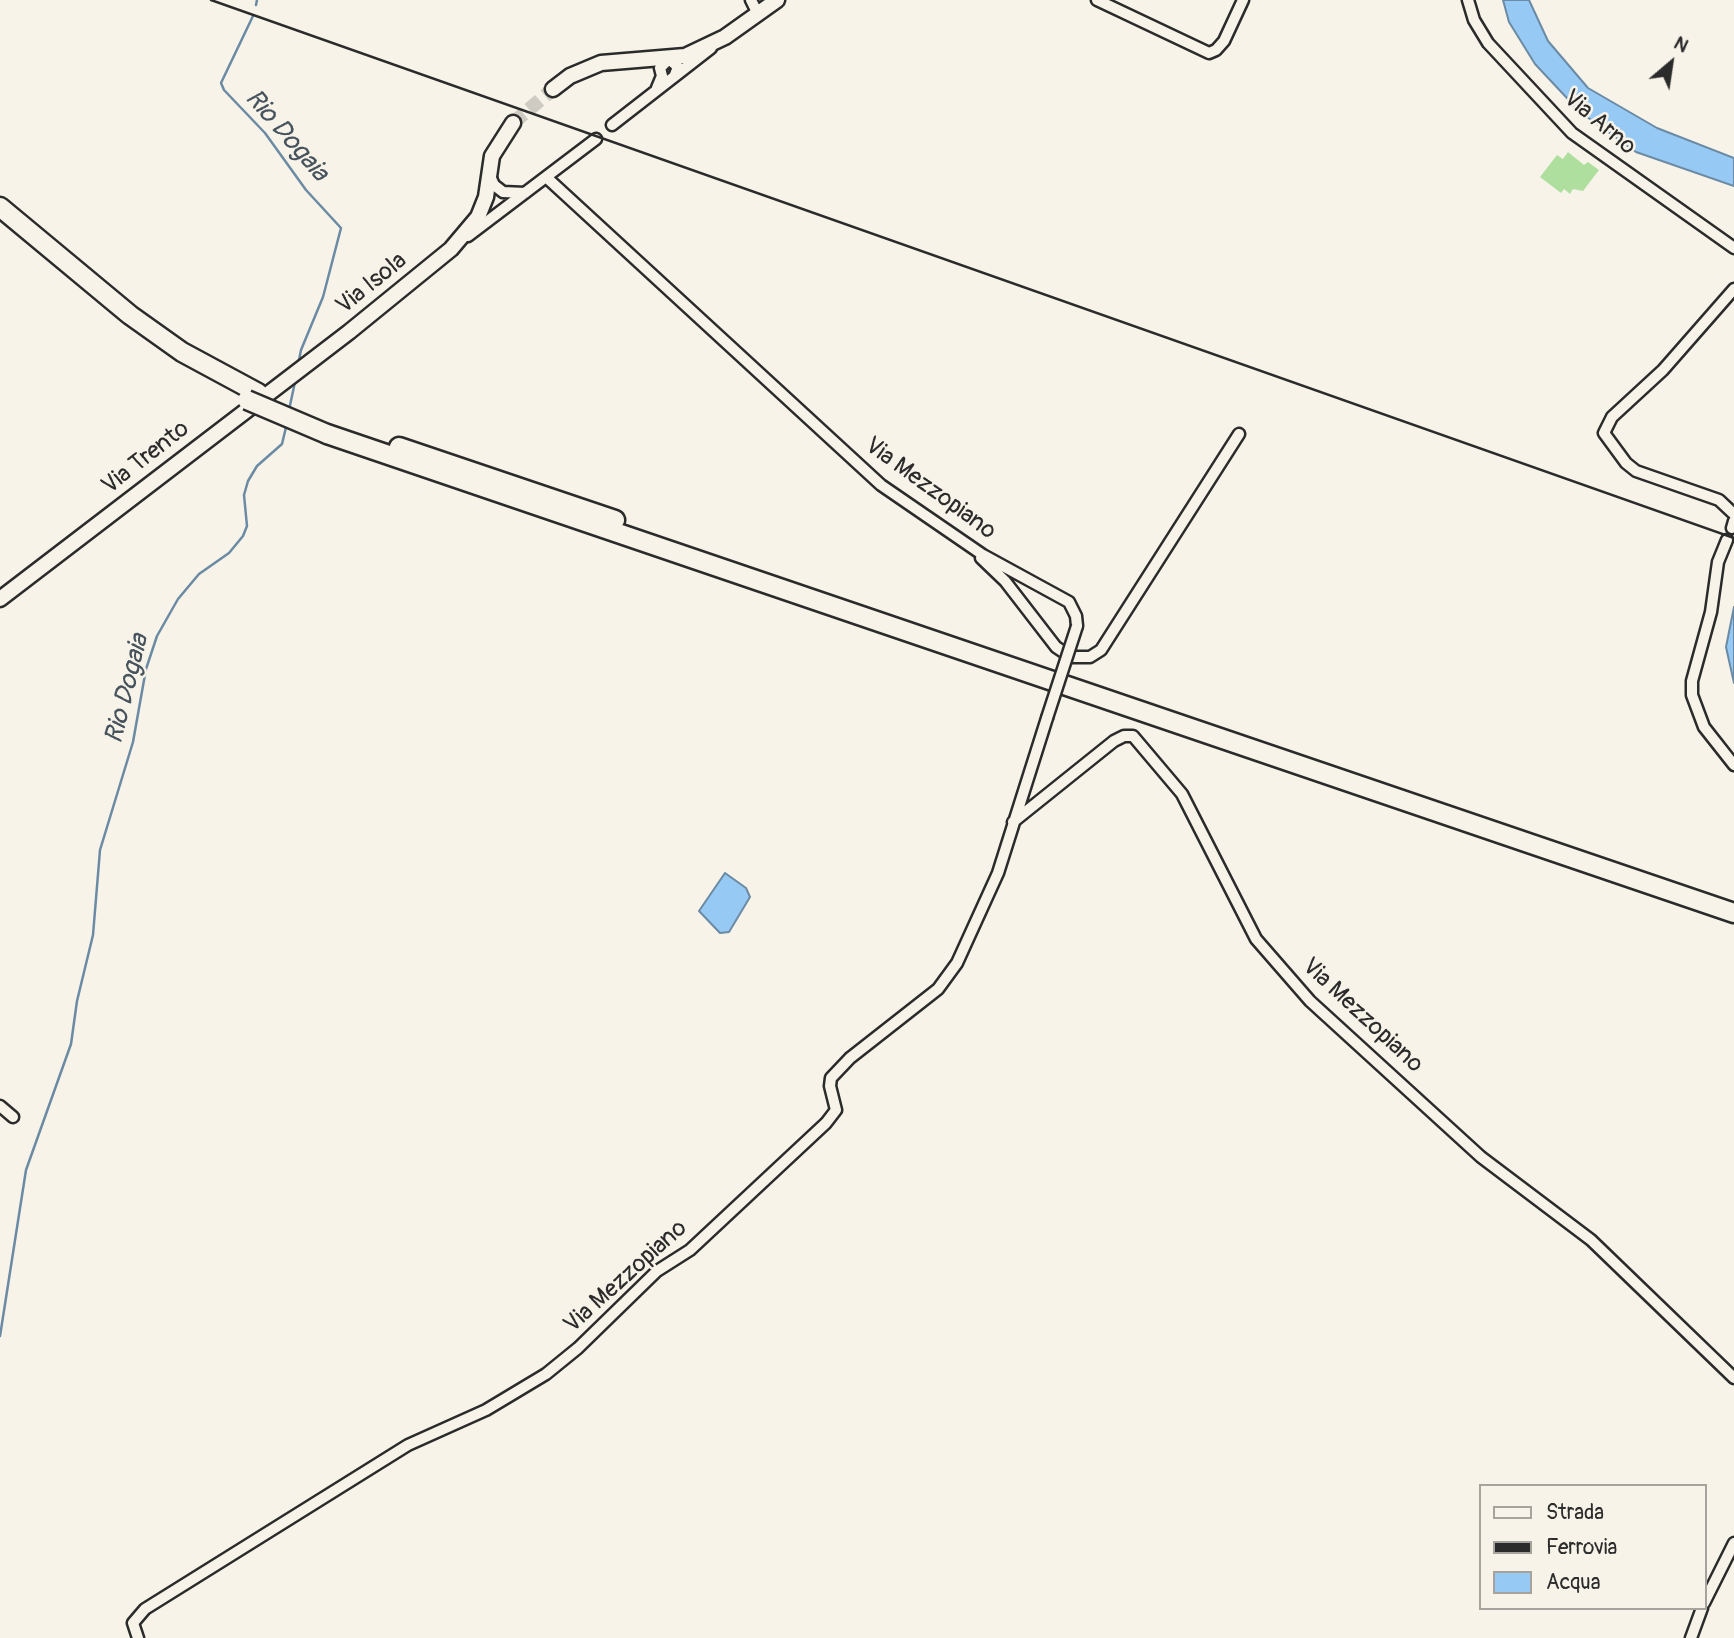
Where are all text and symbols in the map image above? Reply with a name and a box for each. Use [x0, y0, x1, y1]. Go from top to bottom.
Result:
north arrow [1636, 28, 1706, 98]
text: N [1670, 31, 1693, 58]
water label: Rio Dogaia [238, 84, 334, 188]
street label: Via Arno [1557, 84, 1641, 162]
street label: Via Isola [331, 247, 413, 321]
street label: Via Trento [97, 415, 195, 501]
street label: Via Mezzopiano [859, 432, 1001, 546]
water label: Rio Dogaia [99, 631, 157, 747]
street label: Via Mezzopiano [1295, 953, 1429, 1079]
street label: Via Mezzopiano [559, 1214, 693, 1340]
legend [1478, 1484, 1706, 1610]
text: Strada [1546, 1499, 1604, 1526]
text: Ferrovia [1546, 1534, 1617, 1561]
text: Acqua [1546, 1569, 1600, 1596]

